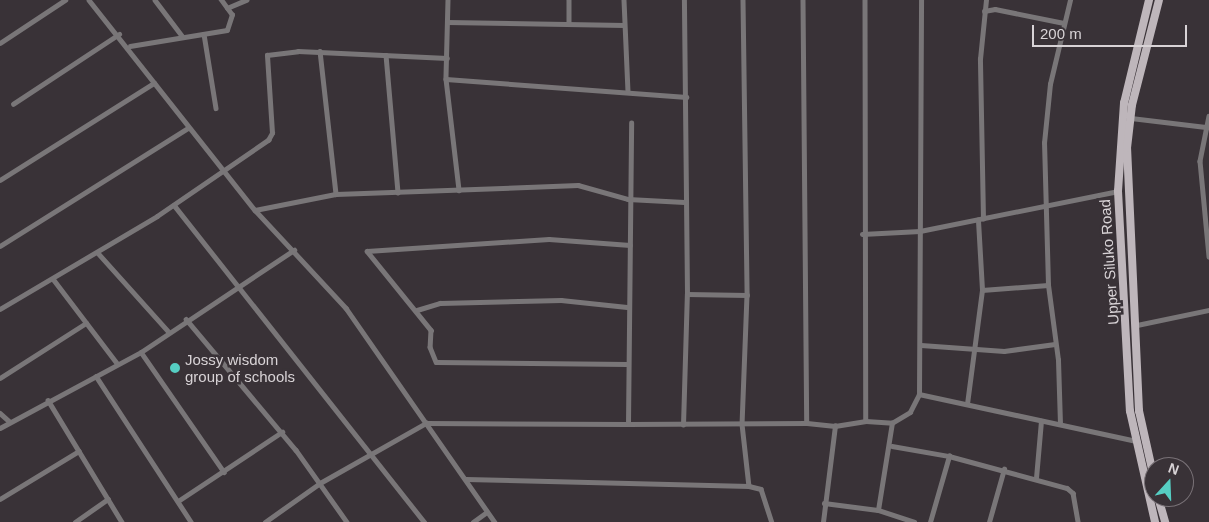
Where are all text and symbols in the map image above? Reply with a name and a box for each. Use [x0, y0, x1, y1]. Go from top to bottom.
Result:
scale bar [1034, 15, 1189, 47]
text: 200 m [1040, 25, 1082, 42]
street label: Upper Siluko Road [1096, 199, 1122, 325]
place label: Jossy wisdom group of schools [185, 350, 295, 385]
marker: Jossy wisdom group of schools [169, 362, 181, 374]
north arrow [1144, 457, 1194, 507]
text: N [1166, 460, 1181, 478]

